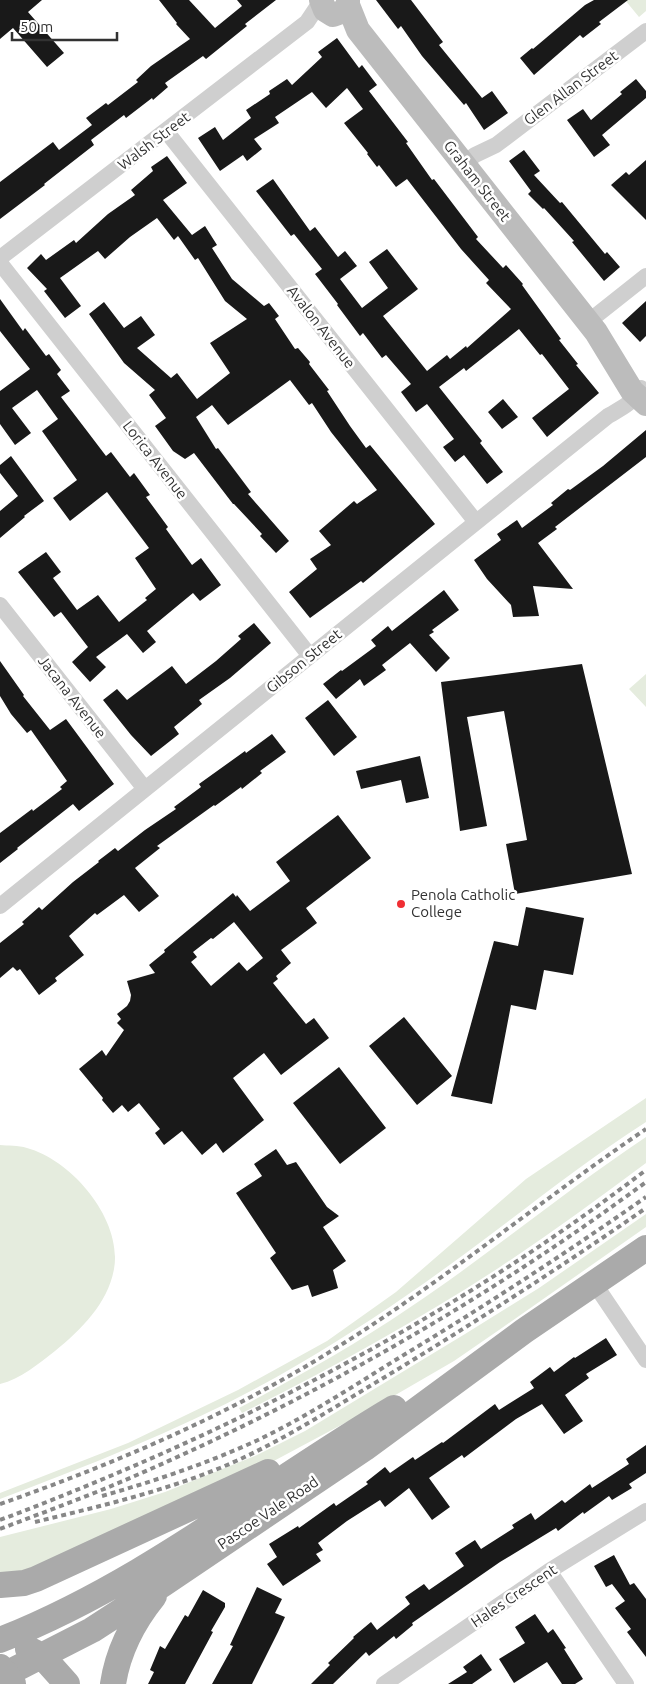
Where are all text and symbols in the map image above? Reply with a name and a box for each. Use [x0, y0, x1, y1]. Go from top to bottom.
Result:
scale bar [12, 10, 118, 42]
text: 50 m [20, 18, 53, 35]
street label: Glen Allan Street [520, 47, 621, 129]
street label: Walsh Street [114, 108, 193, 173]
street label: Graham Street [441, 137, 514, 225]
street label: Avalon Avenue [284, 282, 359, 371]
street label: Lorica Avenue [120, 417, 191, 502]
street label: Gibson Street [263, 625, 345, 696]
street label: Jacana Avenue [35, 652, 110, 741]
place label: Penola Catholic College [411, 886, 515, 920]
marker: Penola Catholic College [395, 898, 407, 910]
street label: Pascoe Vale Road [214, 1473, 321, 1553]
street label: Hales Crescent [468, 1561, 560, 1630]

